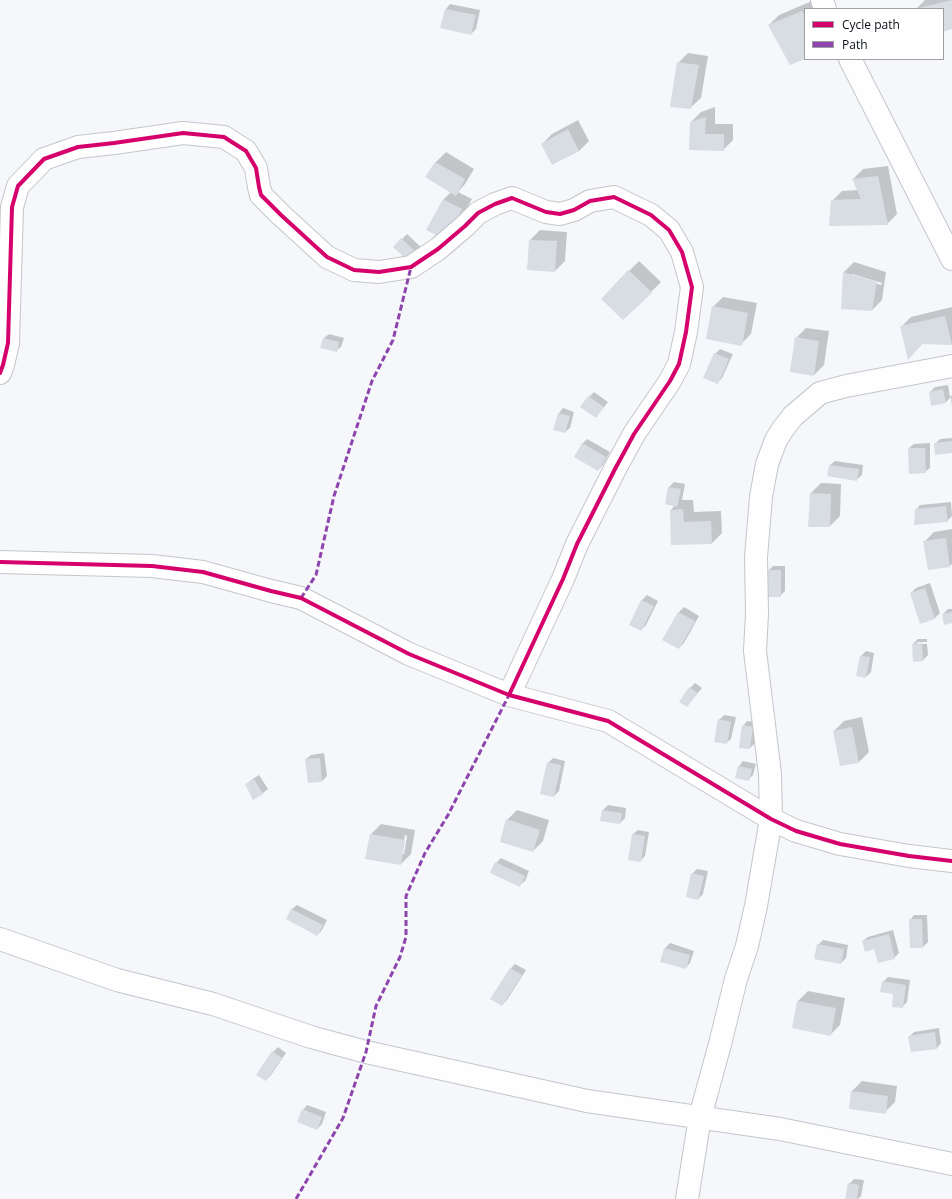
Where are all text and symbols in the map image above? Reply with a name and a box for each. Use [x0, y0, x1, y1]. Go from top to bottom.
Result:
legend [804, 8, 944, 60]
text: Cycle path [842, 16, 900, 33]
text: Path [842, 36, 868, 53]

